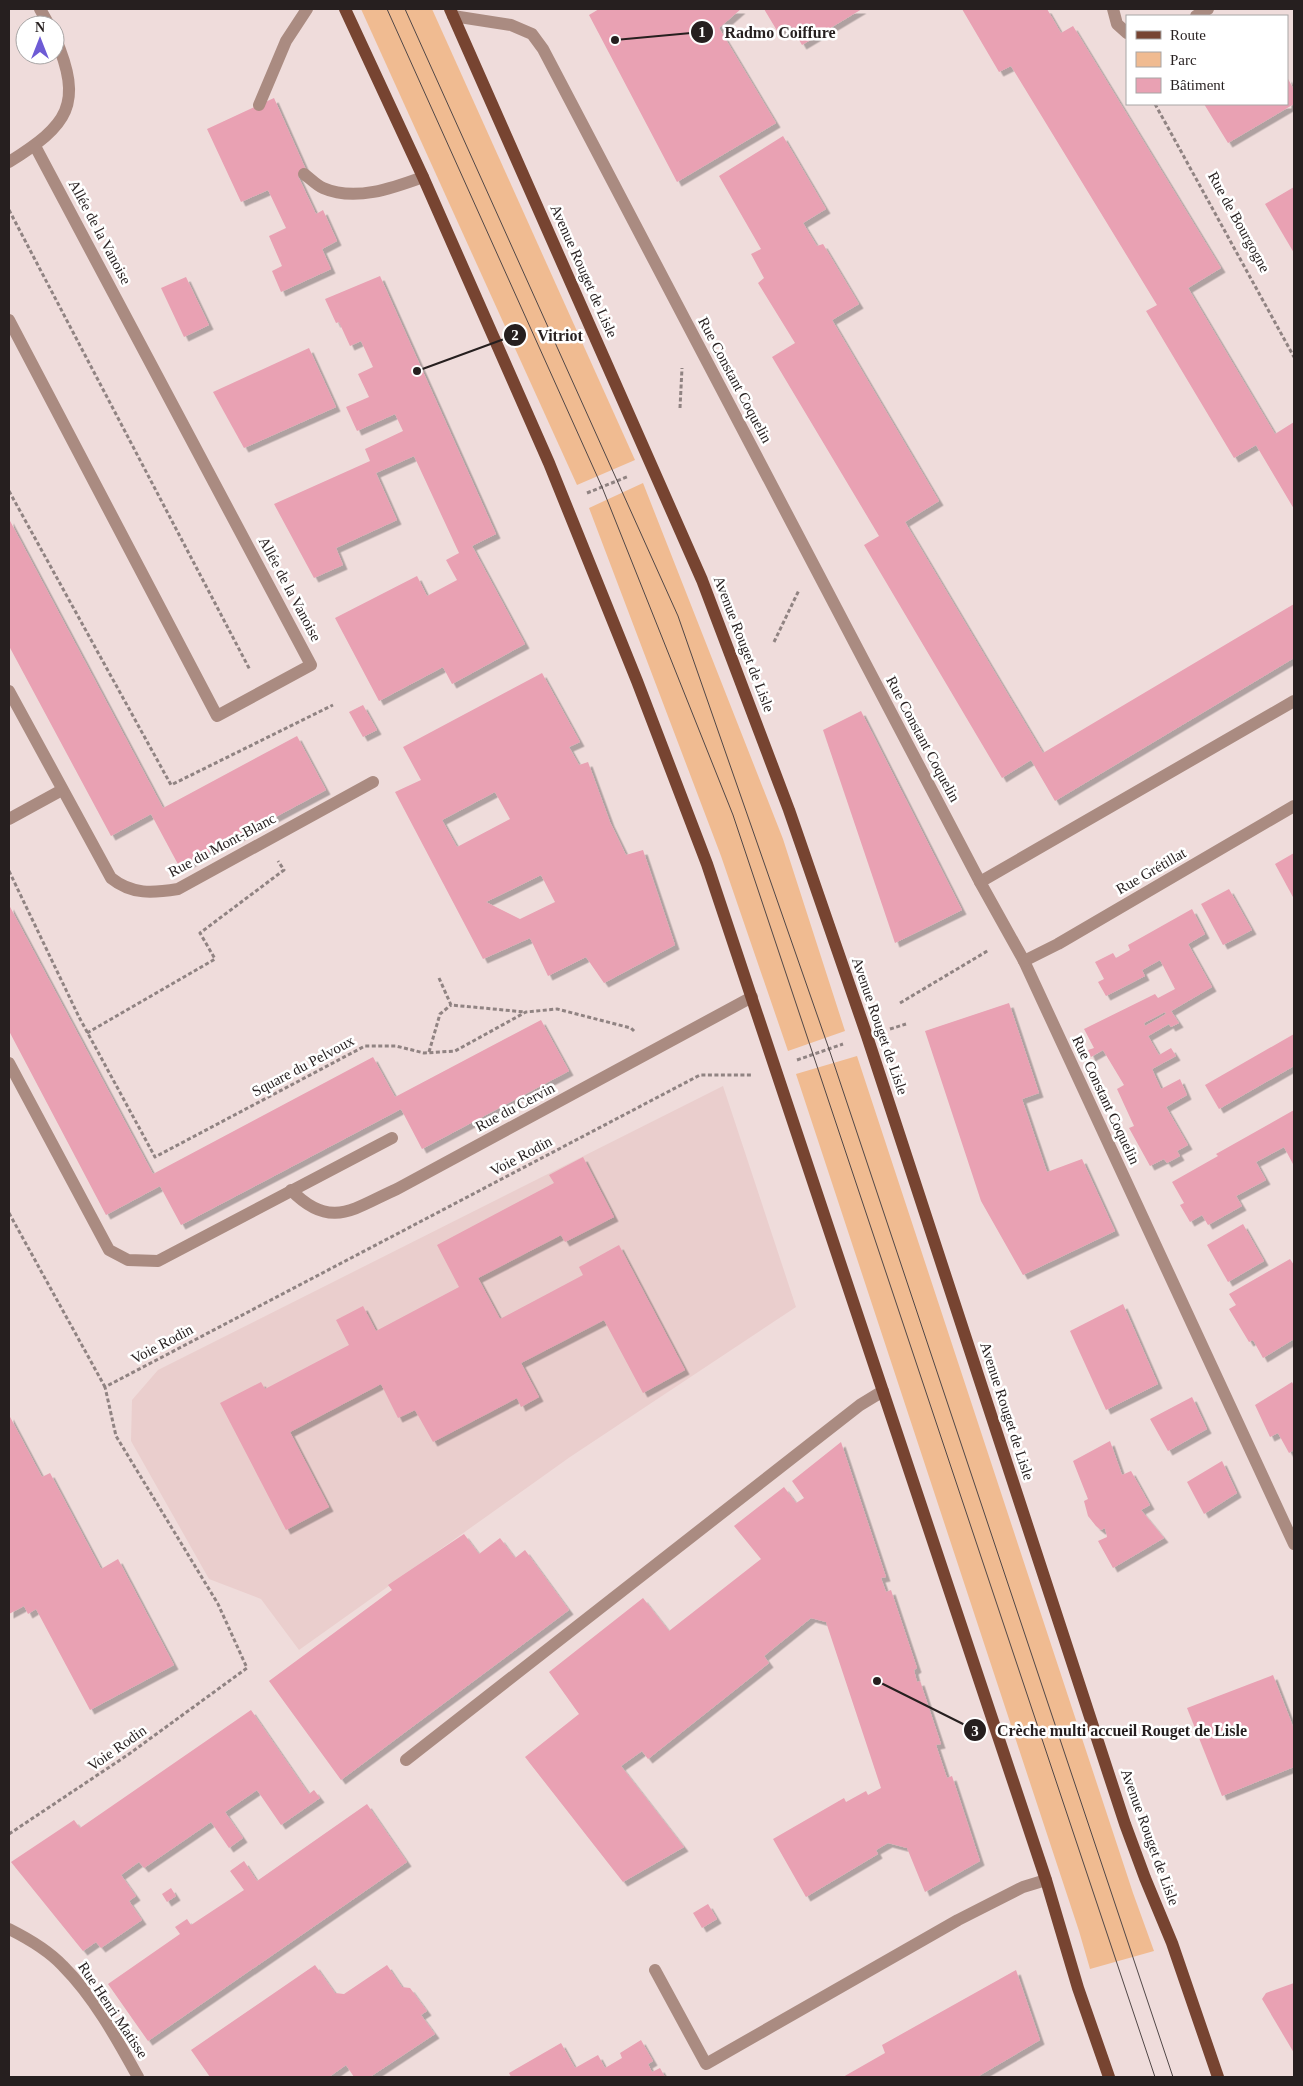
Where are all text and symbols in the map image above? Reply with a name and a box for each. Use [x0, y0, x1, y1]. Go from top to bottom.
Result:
north arrow [15, 15, 65, 65]
legend [1126, 15, 1288, 105]
callout: Radmo Coiffure [689, 17, 846, 48]
text: N [35, 20, 45, 35]
text: 1 [698, 24, 706, 40]
text: Radmo Coiffure [724, 24, 836, 41]
text: Route [1170, 27, 1206, 43]
text: Parc [1170, 52, 1197, 68]
text: Bâtiment [1170, 77, 1226, 93]
street label: Rue de Bourgogne [1205, 169, 1273, 275]
street label: Allée de la Vanoise [66, 177, 134, 287]
street label: Avenue Rouget de Lisle [547, 202, 621, 340]
street label: Rue Constant Coquelin [695, 314, 775, 446]
callout: Vitriot [502, 319, 593, 350]
text: 2 [511, 327, 519, 343]
text: Vitriot [537, 327, 583, 344]
street label: Allée de la Vanoise [256, 534, 324, 644]
street label: Avenue Rouget de Lisle [711, 574, 777, 715]
street label: Rue Constant Coquelin [883, 673, 963, 805]
street label: Rue du Mont-Blanc [166, 810, 279, 880]
street label: Rue Grétillat [1113, 844, 1189, 897]
street label: Avenue Rouget de Lisle [849, 955, 911, 1097]
street label: Square du Pelvoux [249, 1032, 357, 1100]
street label: Rue Constant Coquelin [1069, 1033, 1143, 1167]
street label: Rue du Cervin [473, 1079, 558, 1135]
street label: Voie Rodin [487, 1133, 555, 1179]
street label: Voie Rodin [128, 1321, 196, 1367]
street label: Avenue Rouget de Lisle [977, 1340, 1037, 1482]
callout: Crèche multi accueil Rouget de Lisle [962, 1715, 1257, 1746]
street label: Voie Rodin [85, 1722, 150, 1774]
text: Crèche multi accueil Rouget de Lisle [997, 1722, 1247, 1740]
text: 3 [971, 1723, 979, 1739]
street label: Avenue Rouget de Lisle [1118, 1766, 1182, 1908]
street label: Rue Henri Matisse [75, 1959, 151, 2061]

